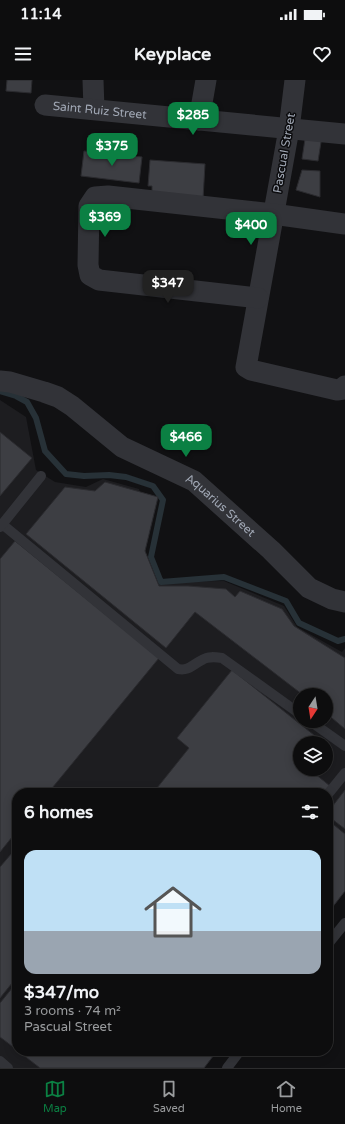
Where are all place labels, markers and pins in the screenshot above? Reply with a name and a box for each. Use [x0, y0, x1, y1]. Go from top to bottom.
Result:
pin: $285 [169, 102, 217, 136]
pin: $375 [88, 133, 136, 167]
pin: $369 [81, 204, 129, 238]
pin: $400 [227, 212, 275, 246]
pin: $347 [144, 270, 192, 304]
pin: $466 [162, 424, 210, 458]

